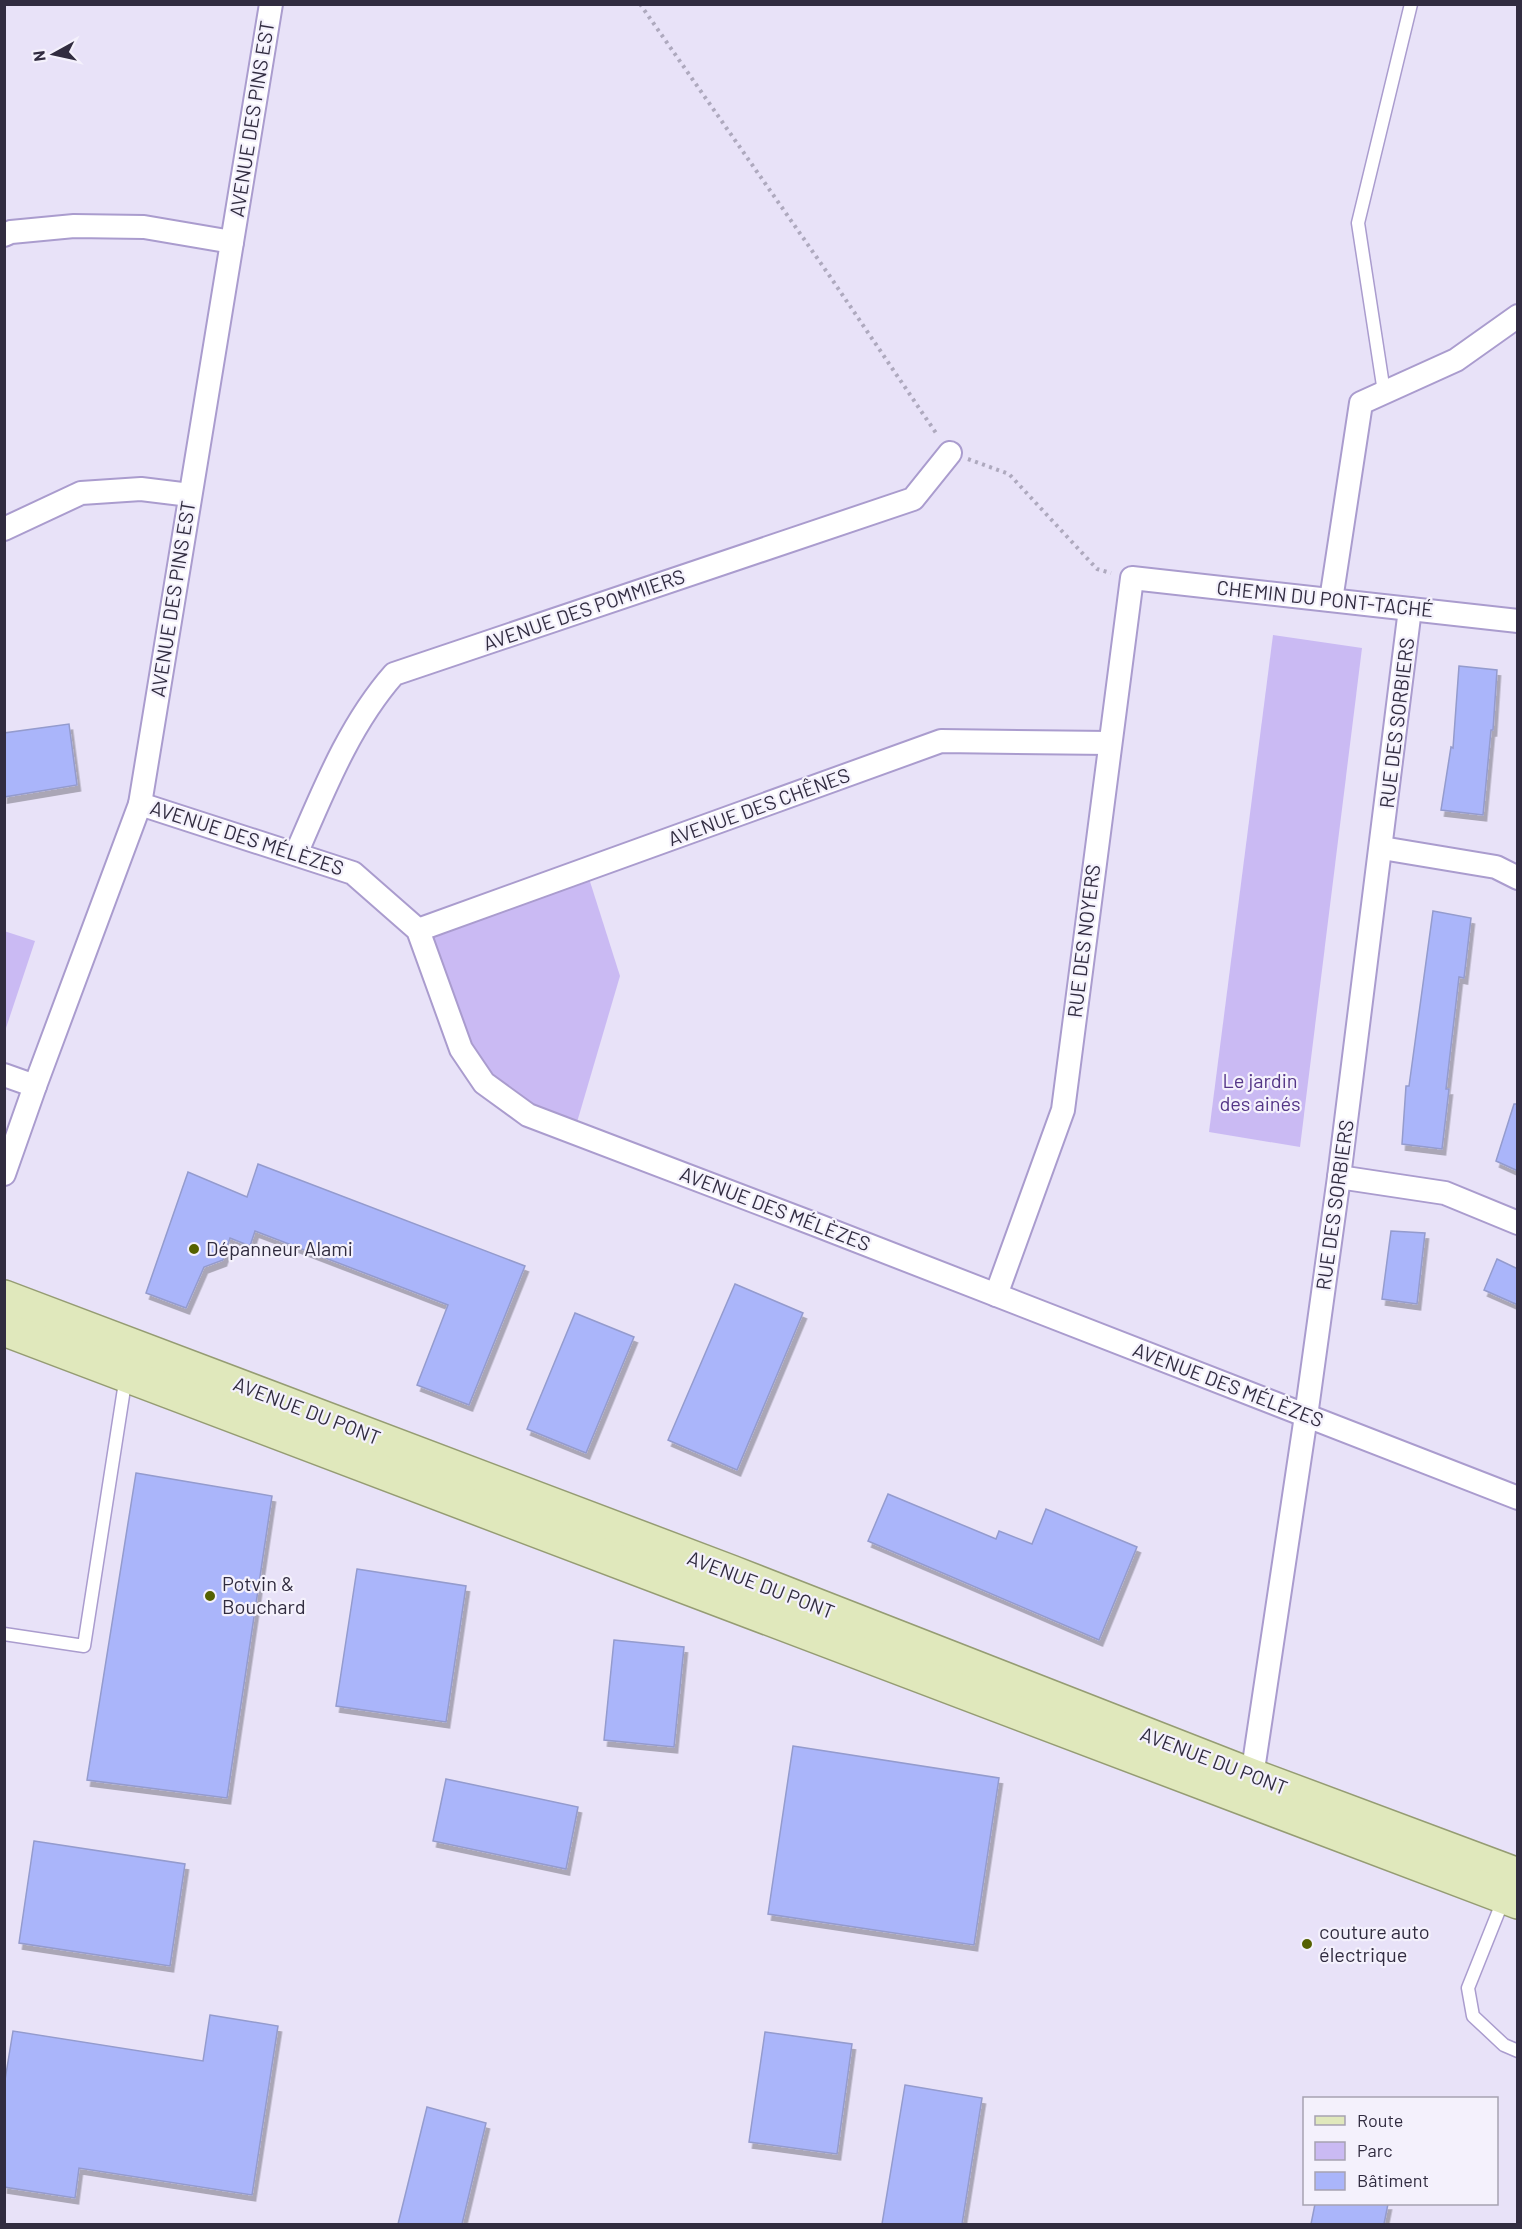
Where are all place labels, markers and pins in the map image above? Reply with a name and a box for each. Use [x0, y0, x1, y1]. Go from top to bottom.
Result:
place label: Dépanneur Alami [206, 1236, 353, 1260]
marker: Dépanneur Alami [187, 1242, 201, 1256]
place label: Potvin & Bouchard [222, 1571, 306, 1618]
marker: Potvin & Bouchard [203, 1589, 217, 1603]
place label: couture auto électrique [1319, 1919, 1430, 1966]
marker: couture auto électrique [1300, 1937, 1314, 1951]

